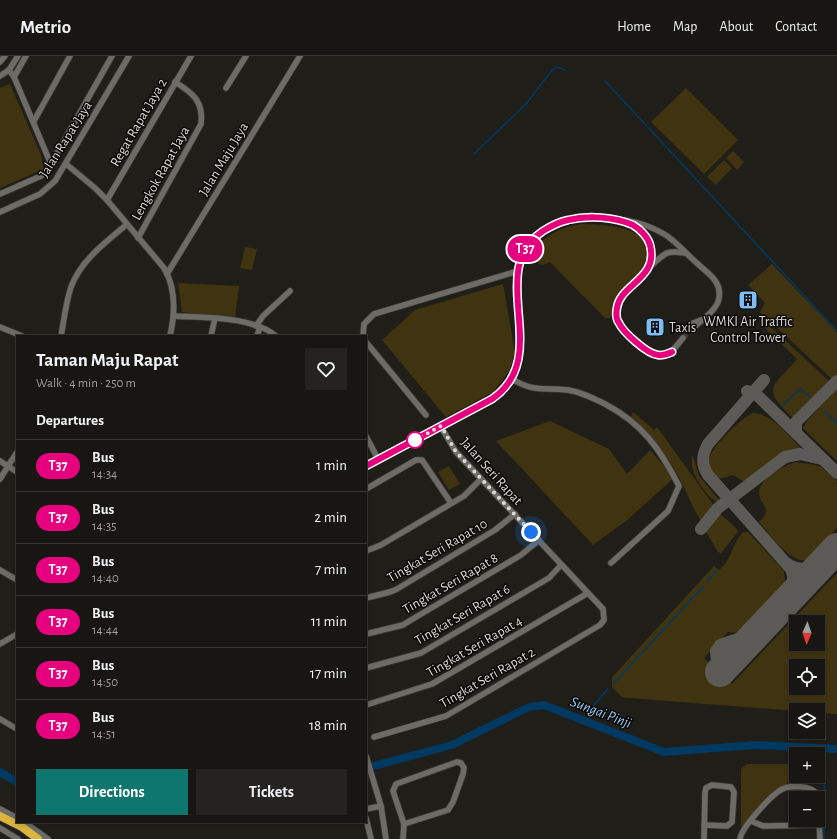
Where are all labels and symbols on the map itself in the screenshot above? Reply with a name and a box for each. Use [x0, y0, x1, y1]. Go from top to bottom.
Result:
street label: Regat Rapat Jaya 2 [108, 76, 170, 169]
street label: Jalan Rapat Jaya [37, 99, 95, 180]
street label: Jalan Maju Jaya [196, 120, 251, 199]
street label: Lengkok Rapat Jaya [129, 124, 193, 223]
line badge: T37 [502, 236, 548, 262]
building icon: WMKI Air Traffic Control Tower [737, 289, 759, 311]
place label: WMKI Air Traffic Control Tower [703, 315, 793, 345]
building icon: Taxis [644, 316, 666, 338]
place label: Taxis [669, 321, 696, 335]
unlabelled marker [406, 431, 424, 449]
street label: Jalan Seri Rapat [458, 435, 525, 508]
street label: Tingkat Seri Rapat 10 [385, 517, 490, 585]
your location [521, 522, 541, 542]
street label: Tingkat Seri Rapat 8 [400, 551, 501, 617]
street label: Tingkat Seri Rapat 6 [412, 582, 513, 648]
street label: Tingkat Seri Rapat 4 [424, 614, 525, 680]
north arrow [789, 615, 825, 651]
street label: Tingkat Seri Rapat 2 [438, 645, 537, 711]
water label: Sungai Pinji [568, 694, 633, 731]

